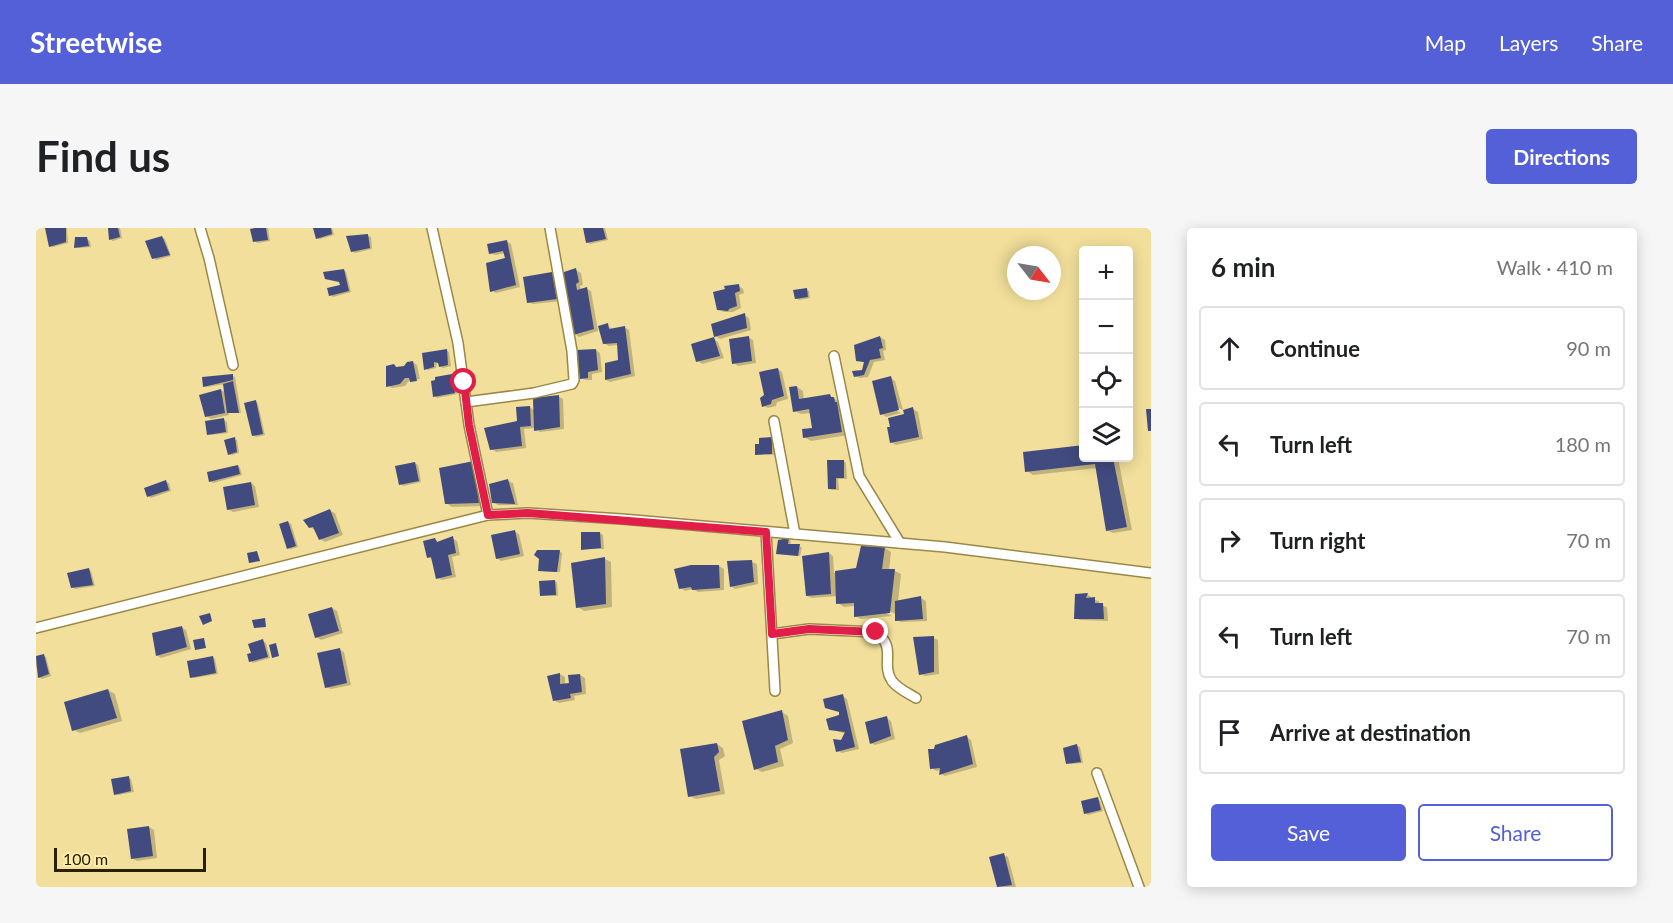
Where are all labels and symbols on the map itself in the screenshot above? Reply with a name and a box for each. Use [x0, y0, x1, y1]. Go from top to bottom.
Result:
north arrow [1007, 246, 1061, 300]
route start [450, 368, 476, 394]
route end [862, 618, 888, 644]
scale bar [54, 845, 206, 872]

